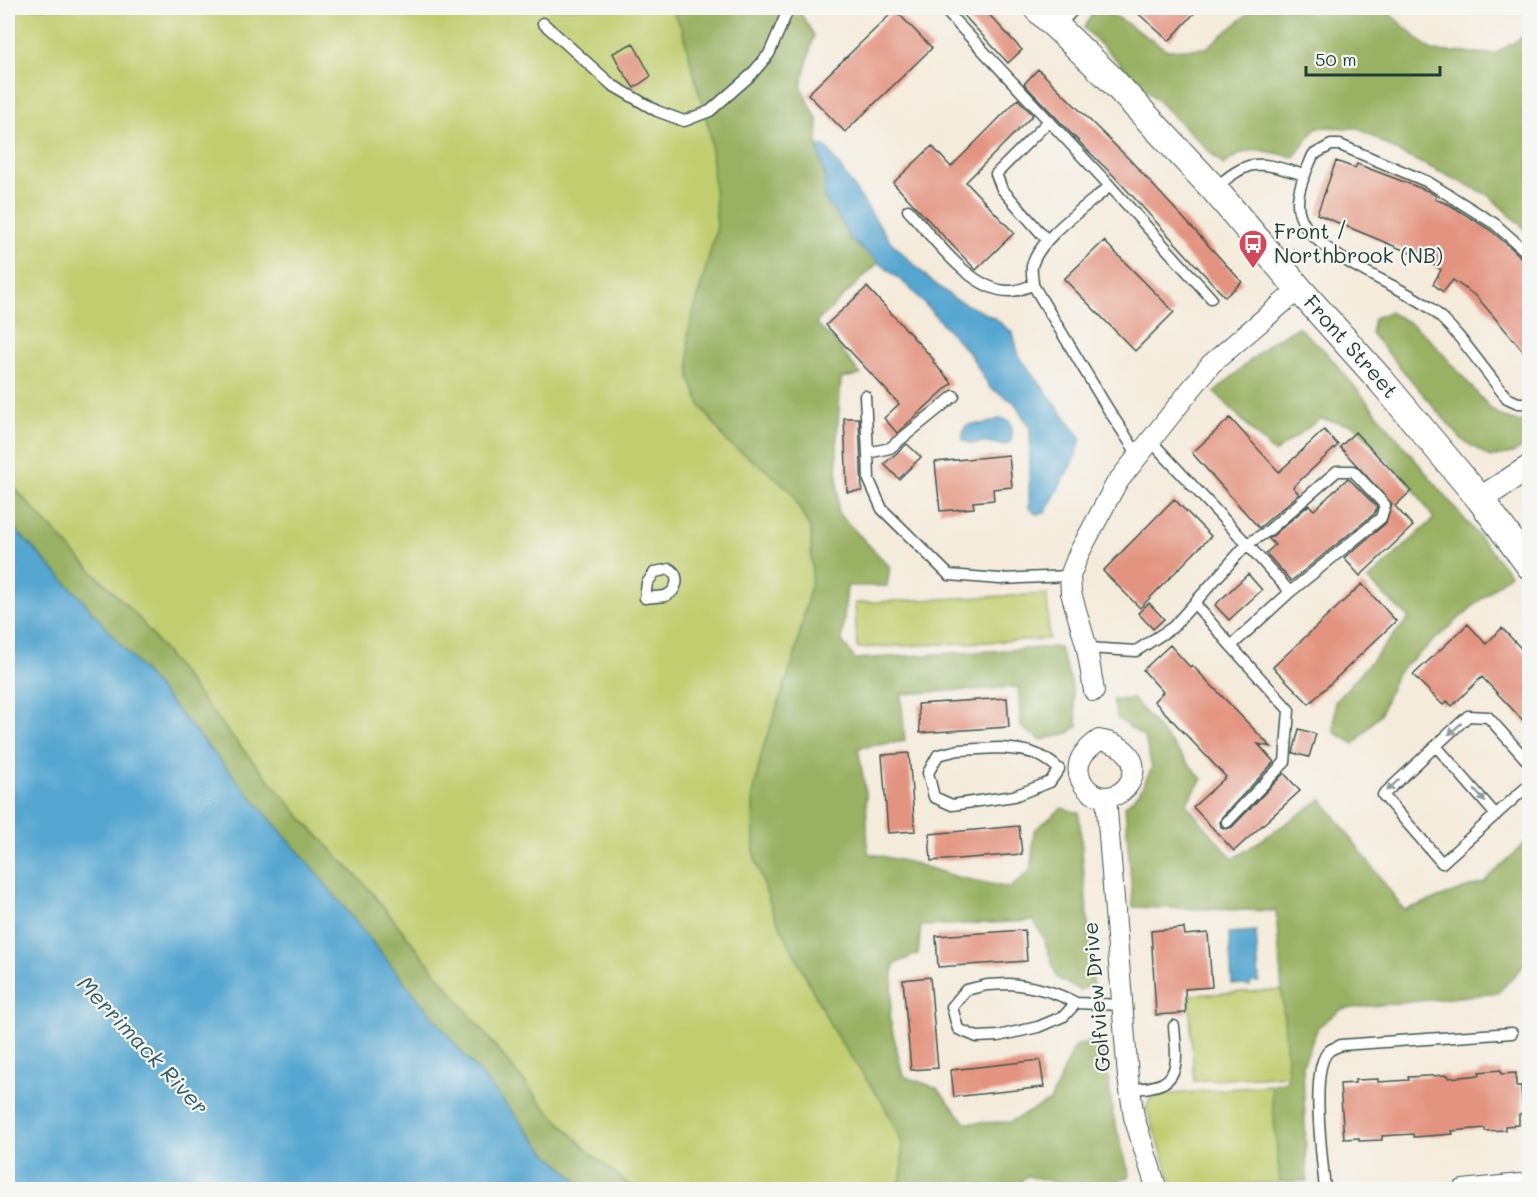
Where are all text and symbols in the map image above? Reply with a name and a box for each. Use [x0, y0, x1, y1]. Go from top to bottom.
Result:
scale bar [1306, 39, 1440, 77]
text: 50 m [1315, 47, 1357, 71]
place label: Front / Northbrook (NB) [1274, 217, 1443, 268]
bus stop icon: Front / Northbrook (NB) [1237, 228, 1269, 270]
street label: Front Street [1299, 289, 1405, 403]
one-way arrow [1447, 722, 1462, 736]
one-way arrow [1385, 778, 1400, 792]
one-way arrow [1473, 788, 1486, 803]
street label: Golfview Drive [1075, 921, 1116, 1073]
water label: Merrimack River [71, 969, 215, 1120]

